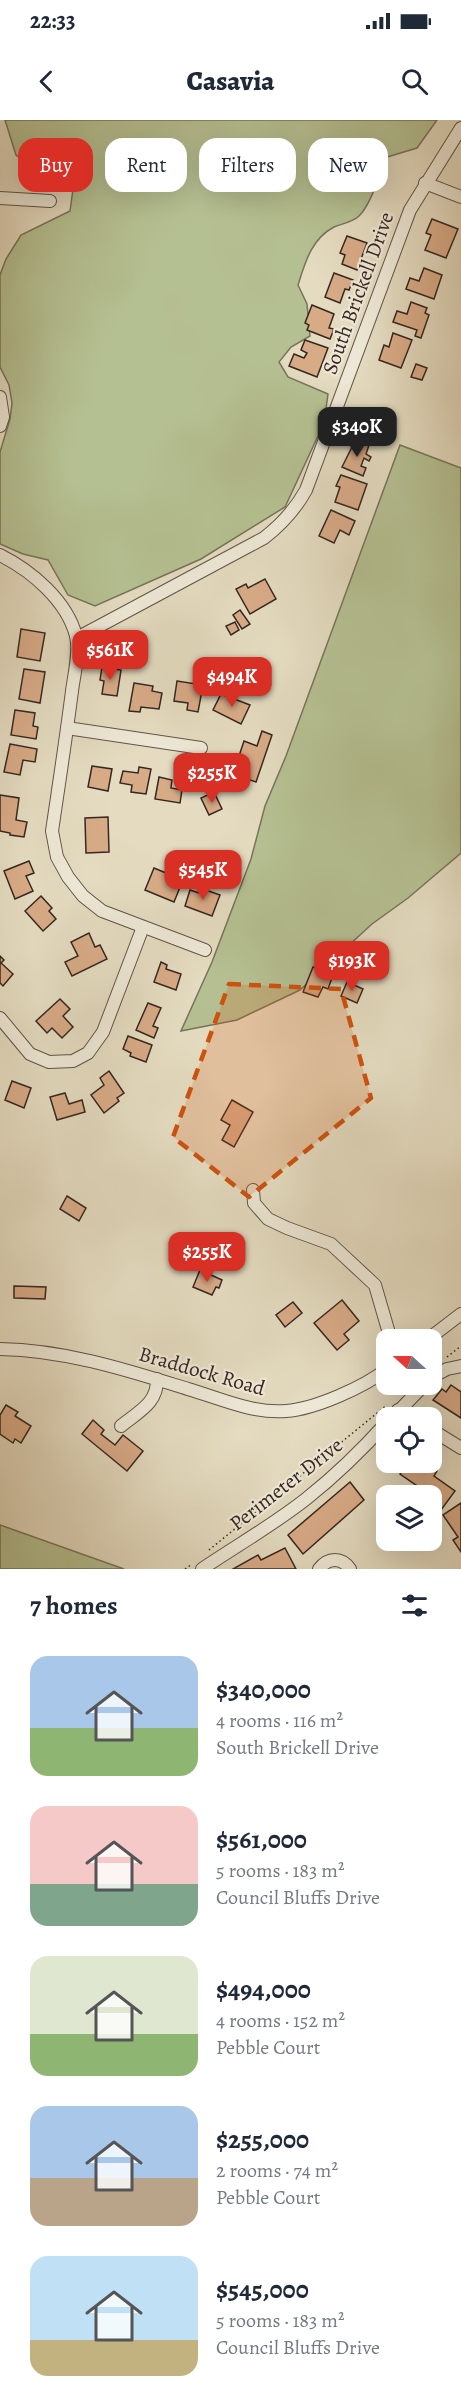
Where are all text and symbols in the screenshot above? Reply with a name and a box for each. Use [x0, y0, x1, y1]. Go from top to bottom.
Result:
text: 22:33 [30, 6, 75, 36]
text: Casavia [186, 63, 275, 99]
icon: back [30, 65, 63, 98]
icon: search [398, 65, 431, 98]
chip: Buy [18, 138, 93, 192]
chip: Rent [105, 138, 187, 192]
chip: Filters [199, 138, 296, 192]
chip: New [308, 138, 388, 192]
street label: South Brickell Drive [316, 208, 400, 378]
pin: $340K [315, 407, 399, 458]
text: $340K [332, 413, 382, 440]
pin: $561K [68, 630, 152, 681]
text: $561K [86, 636, 134, 663]
pin: $494K [190, 657, 274, 708]
text: $494K [207, 663, 257, 690]
pin: $255K [170, 753, 254, 804]
text: $255K [187, 759, 237, 786]
pin: $545K [161, 850, 245, 901]
text: $545K [179, 856, 227, 883]
pin: $193K [310, 941, 394, 992]
text: $193K [328, 947, 376, 974]
pin: $255K [165, 1232, 249, 1283]
text: $255K [182, 1238, 232, 1265]
north arrow [376, 1329, 442, 1395]
map controls [376, 1329, 442, 1551]
street label: Braddock Road [136, 1340, 269, 1403]
button: locate [376, 1407, 442, 1473]
street label: Perimeter Drive [224, 1431, 348, 1537]
button: layers [376, 1485, 442, 1551]
text: 7 homes [30, 1588, 118, 1623]
icon: filters [398, 1589, 431, 1622]
text: $340,000 [216, 1672, 311, 1707]
icon: home [78, 1680, 150, 1752]
text: 4 rooms · 116 m² [216, 1707, 343, 1734]
text: South Brickell Drive [216, 1734, 379, 1761]
text: $561,000 [216, 1822, 307, 1857]
icon: home [78, 1830, 150, 1902]
text: 5 rooms · 183 m² [216, 1857, 345, 1884]
text: Council Bluffs Drive [216, 1884, 380, 1911]
text: $494,000 [216, 1972, 311, 2007]
icon: home [78, 1980, 150, 2052]
text: 4 rooms · 152 m² [216, 2007, 345, 2034]
text: Pebble Court [216, 2034, 320, 2061]
text: $255,000 [216, 2122, 309, 2157]
icon: home [78, 2130, 150, 2202]
text: 2 rooms · 74 m² [216, 2157, 338, 2184]
text: Pebble Court [216, 2184, 320, 2211]
text: $545,000 [216, 2272, 309, 2307]
icon: home [78, 2280, 150, 2352]
text: 5 rooms · 183 m² [216, 2307, 345, 2334]
text: Council Bluffs Drive [216, 2334, 380, 2361]

